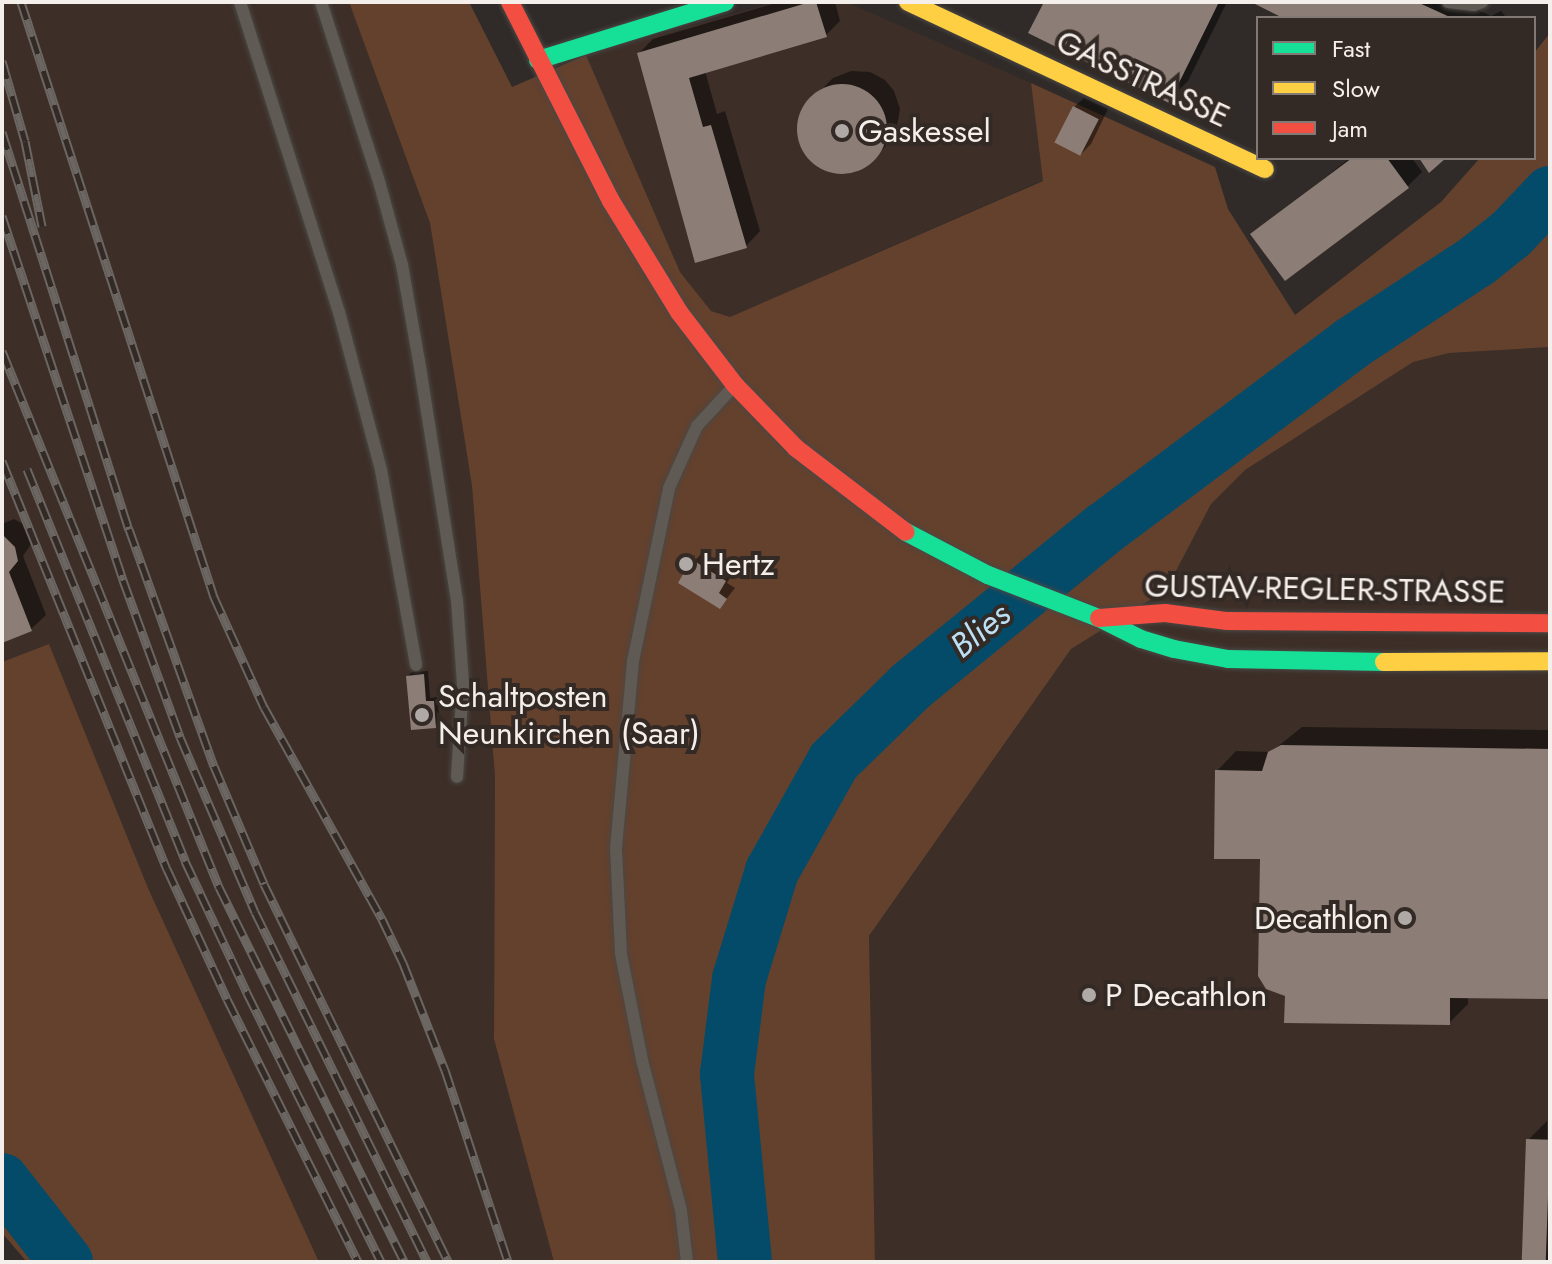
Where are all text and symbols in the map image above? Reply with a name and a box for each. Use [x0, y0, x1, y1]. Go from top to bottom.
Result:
legend [1256, 16, 1536, 160]
street label: GASSTRASSE [1050, 22, 1236, 136]
text: Fast [1332, 31, 1370, 66]
text: Slow [1332, 71, 1380, 106]
text: Jam [1332, 111, 1368, 146]
place label: Gaskessel [858, 112, 991, 150]
marker: Gaskessel [833, 122, 851, 140]
place label: Hertz [702, 545, 775, 583]
marker: Hertz [677, 555, 695, 573]
street label: GUSTAV-REGLER-STRASSE [1144, 567, 1506, 611]
water label: Blies [942, 594, 1018, 666]
place label: Schaltposten Neunkirchen (Saar) [438, 678, 700, 753]
marker: Schaltposten Neunkirchen (Saar) [413, 706, 431, 724]
place label: Decathlon [1254, 899, 1389, 937]
marker: Decathlon [1396, 909, 1414, 927]
place label: P Decathlon [1105, 976, 1267, 1014]
marker: P Decathlon [1080, 986, 1098, 1004]

